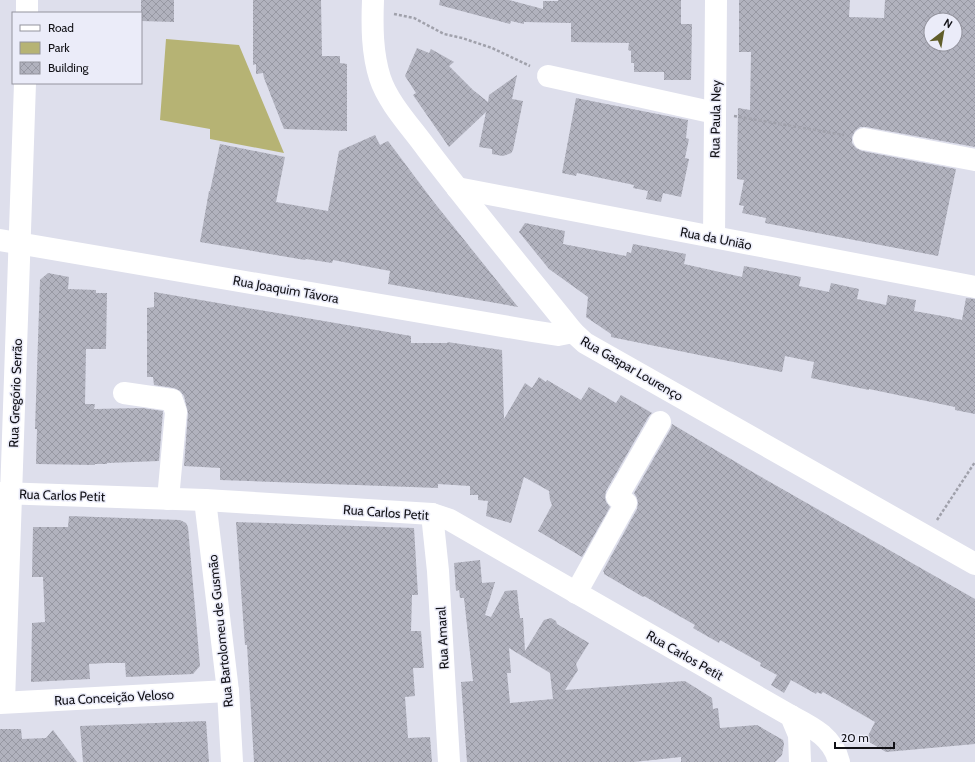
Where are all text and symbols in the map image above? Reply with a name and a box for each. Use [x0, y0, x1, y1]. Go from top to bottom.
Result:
legend [12, 12, 142, 84]
north arrow [923, 12, 963, 52]
text: N [941, 15, 955, 31]
text: Road [48, 20, 74, 35]
text: Park [48, 40, 70, 55]
text: Building [48, 60, 90, 75]
street label: Rua Paula Ney [706, 79, 724, 158]
street label: Rua da União [679, 223, 753, 253]
street label: Rua Joaquim Távora [232, 272, 341, 306]
street label: Rua Gaspar Lourenço [578, 332, 686, 404]
street label: Rua Gregório Serrão [5, 338, 25, 448]
street label: Rua Carlos Petit [19, 486, 106, 505]
street label: Rua Carlos Petit [343, 501, 430, 523]
street label: Rua Bartolomeu de Gusmão [204, 554, 236, 708]
street label: Rua Amaral [432, 606, 452, 670]
street label: Rua Carlos Petit [644, 627, 727, 684]
street label: Rua Conceição Veloso [54, 686, 174, 708]
scale bar [835, 724, 894, 750]
text: 20 m [841, 730, 869, 745]

